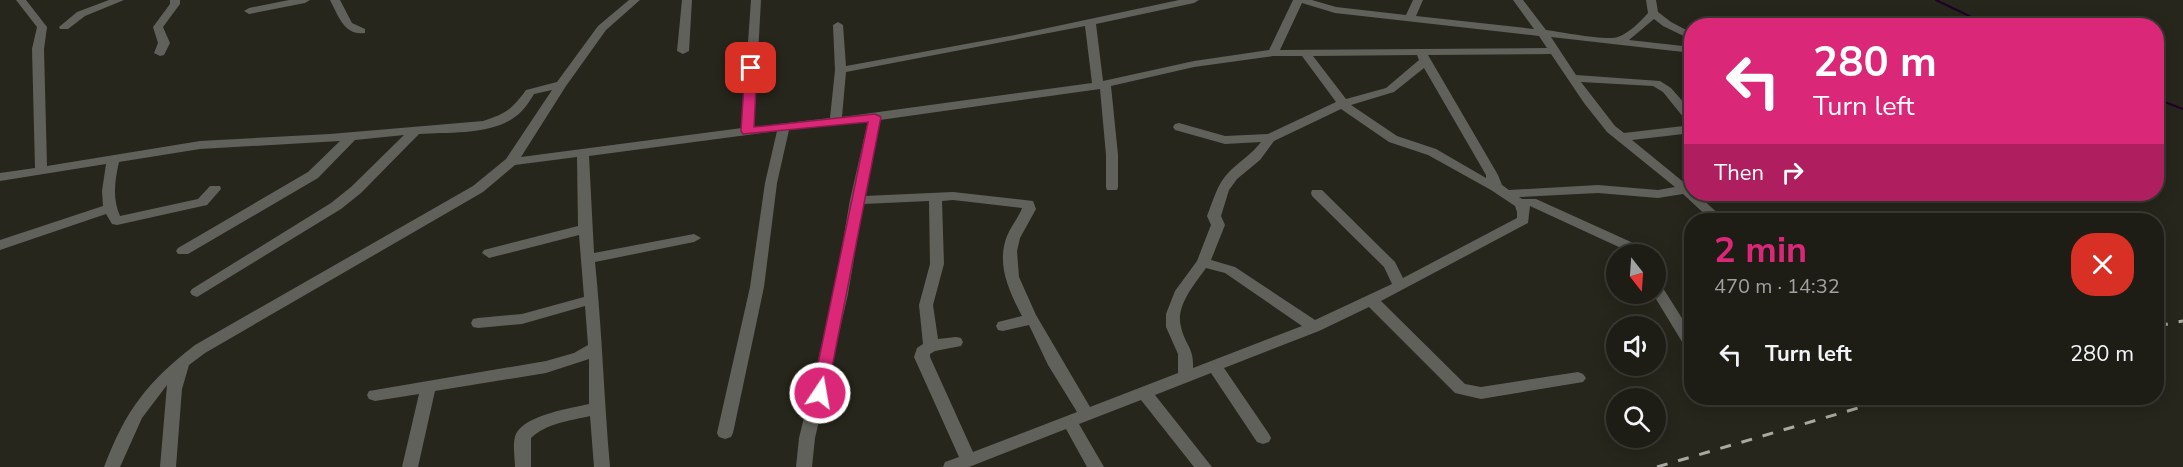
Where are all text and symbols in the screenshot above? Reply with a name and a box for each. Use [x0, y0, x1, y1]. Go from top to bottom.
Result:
text: 280 m [1813, 34, 1937, 91]
pin [725, 42, 776, 93]
icon: left [1714, 42, 1792, 120]
icon: arrive [734, 51, 767, 84]
text: Turn left [1813, 88, 1914, 125]
icon: right [1776, 156, 1809, 189]
text: Then [1714, 158, 1764, 188]
text: 2 min [1714, 226, 1807, 275]
button: close [2071, 233, 2134, 296]
north arrow [1606, 244, 1666, 304]
map controls [1606, 244, 1666, 448]
text: 470 m · 14:32 [1714, 273, 1840, 300]
button: sound [1606, 316, 1666, 376]
icon: left [1714, 338, 1747, 371]
text: Turn left [1765, 339, 1852, 369]
text: 280 m [2070, 339, 2134, 369]
position arrow [788, 361, 852, 425]
button: search [1606, 388, 1666, 448]

